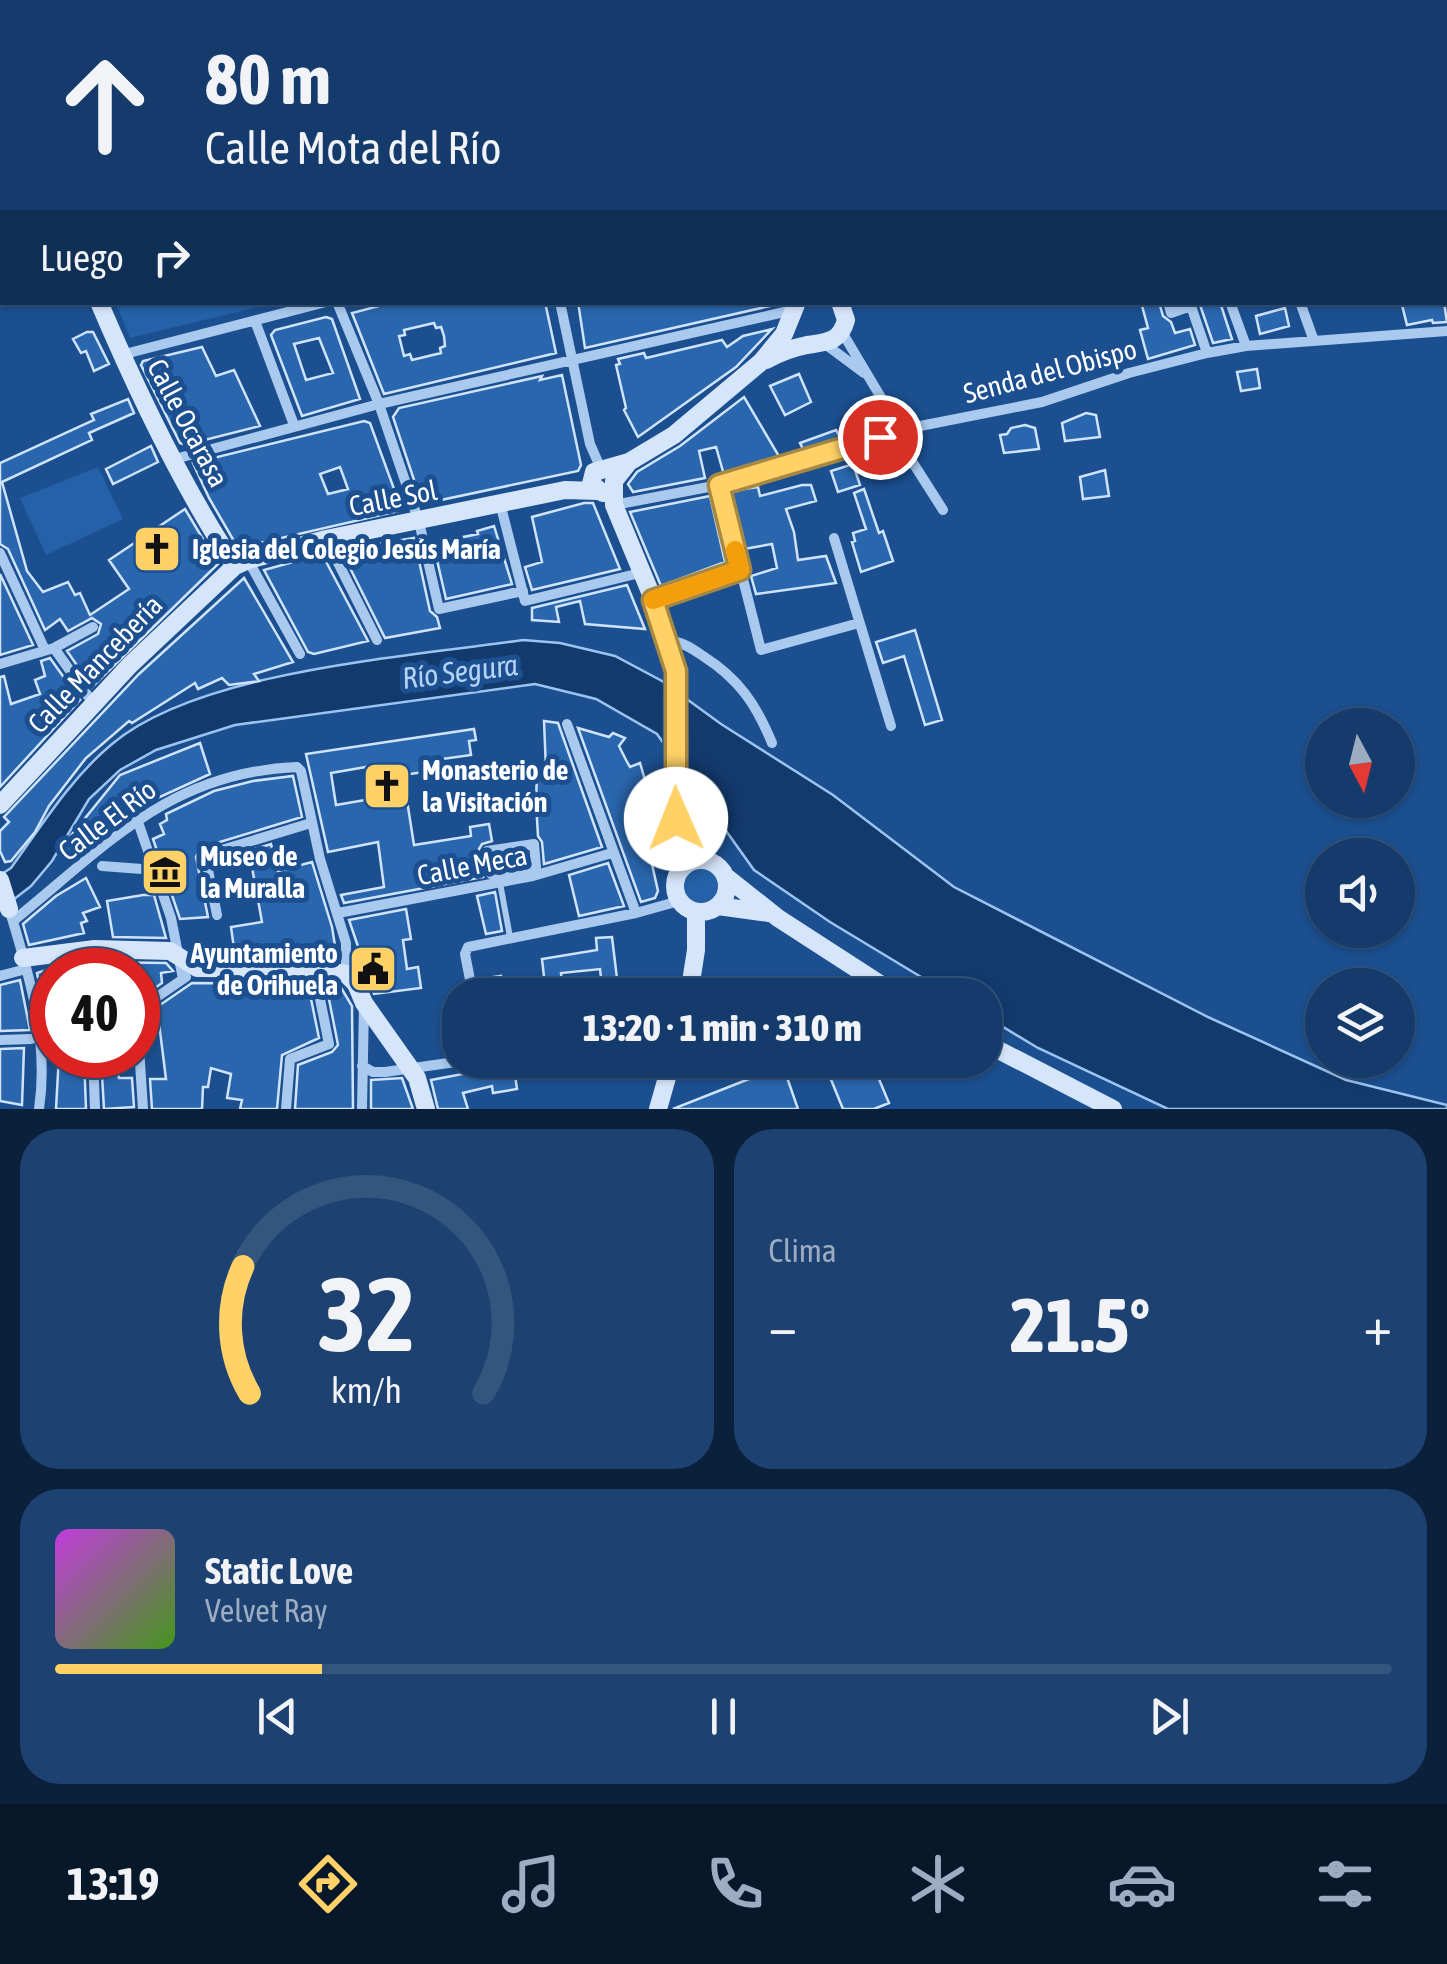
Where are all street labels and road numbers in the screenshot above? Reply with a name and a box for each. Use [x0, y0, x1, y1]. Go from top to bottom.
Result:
street label: Senda del Obispo [960, 333, 1140, 409]
street label: Calle Ocarasa [141, 354, 235, 492]
street label: Calle Sol [346, 474, 440, 522]
street label: Calle Mancebería [21, 589, 169, 739]
street label: Calle El Río [52, 773, 162, 867]
street label: Calle Meca [414, 839, 530, 891]

